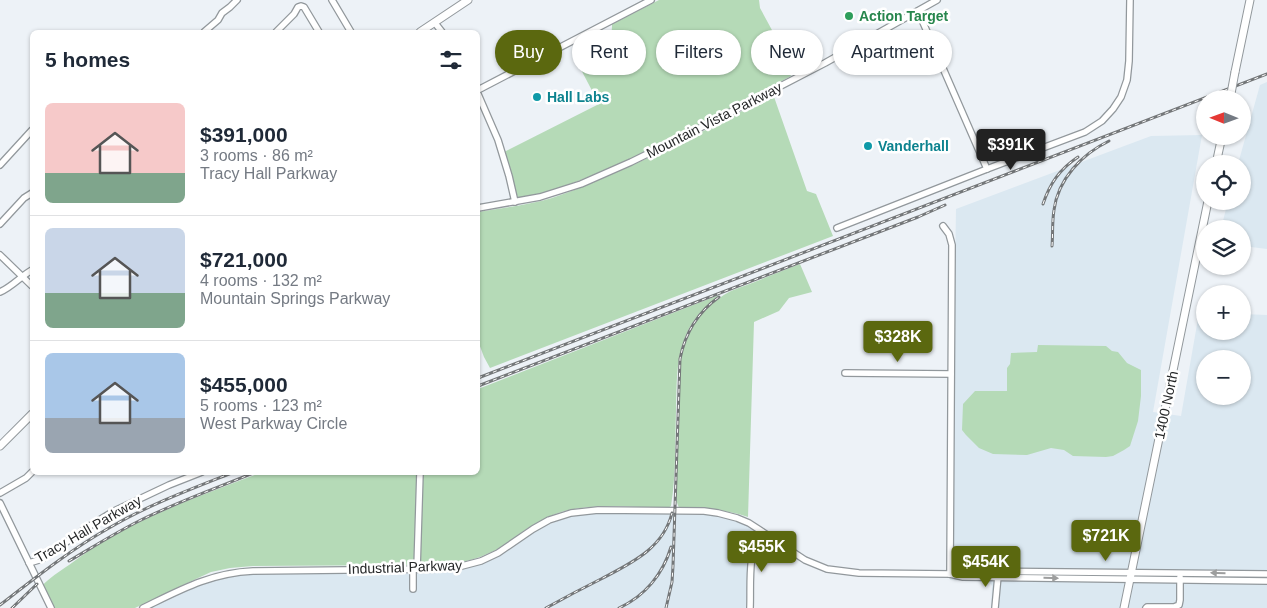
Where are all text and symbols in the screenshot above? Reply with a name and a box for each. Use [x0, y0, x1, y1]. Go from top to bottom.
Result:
place label: Action Target [859, 8, 949, 24]
marker: Action Target [843, 10, 855, 22]
chip: Buy [495, 30, 562, 75]
chip: Rent [572, 30, 646, 75]
chip: Filters [656, 30, 741, 75]
chip: New [751, 30, 823, 75]
chip: Apartment [833, 30, 952, 75]
icon: filters [437, 46, 465, 74]
text: 5 homes [45, 48, 130, 71]
street label: Mountain Vista Parkway [644, 79, 784, 161]
place label: Hall Labs [547, 89, 609, 105]
north arrow [1196, 90, 1251, 145]
map controls [1196, 90, 1251, 405]
marker: Hall Labs [531, 91, 543, 103]
icon: home [85, 123, 145, 183]
text: $391,000 [200, 123, 288, 146]
pin: $391K [976, 128, 1046, 171]
text: $391K [987, 136, 1035, 153]
place label: Vanderhall [878, 138, 949, 154]
marker: Vanderhall [862, 140, 874, 152]
text: 3 rooms · 86 m² [200, 147, 313, 164]
button: locate [1196, 155, 1251, 210]
text: Tracy Hall Parkway [200, 165, 337, 182]
button: layers [1196, 220, 1251, 275]
icon: home [85, 248, 145, 308]
text: $721,000 [200, 248, 288, 271]
text: 4 rooms · 132 m² [200, 272, 322, 289]
button: + [1196, 285, 1251, 340]
text: Mountain Springs Parkway [200, 290, 390, 307]
pin: $328K [863, 320, 933, 363]
text: $328K [874, 328, 922, 345]
button: − [1196, 350, 1251, 405]
street label: 1400 North [1151, 369, 1181, 441]
icon: home [85, 373, 145, 433]
text: $455,000 [200, 373, 288, 396]
text: 5 rooms · 123 m² [200, 397, 322, 414]
text: West Parkway Circle [200, 415, 347, 432]
street label: Tracy Hall Parkway [32, 492, 144, 566]
pin: $721K [1071, 520, 1141, 562]
text: $721K [1082, 527, 1130, 544]
pin: $455K [727, 530, 797, 573]
text: $455K [738, 538, 786, 555]
pin: $454K [951, 546, 1021, 588]
text: $454K [962, 553, 1010, 570]
street label: Industrial Parkway [348, 557, 462, 577]
one-way arrow [1210, 569, 1226, 577]
one-way arrow [1043, 574, 1059, 582]

